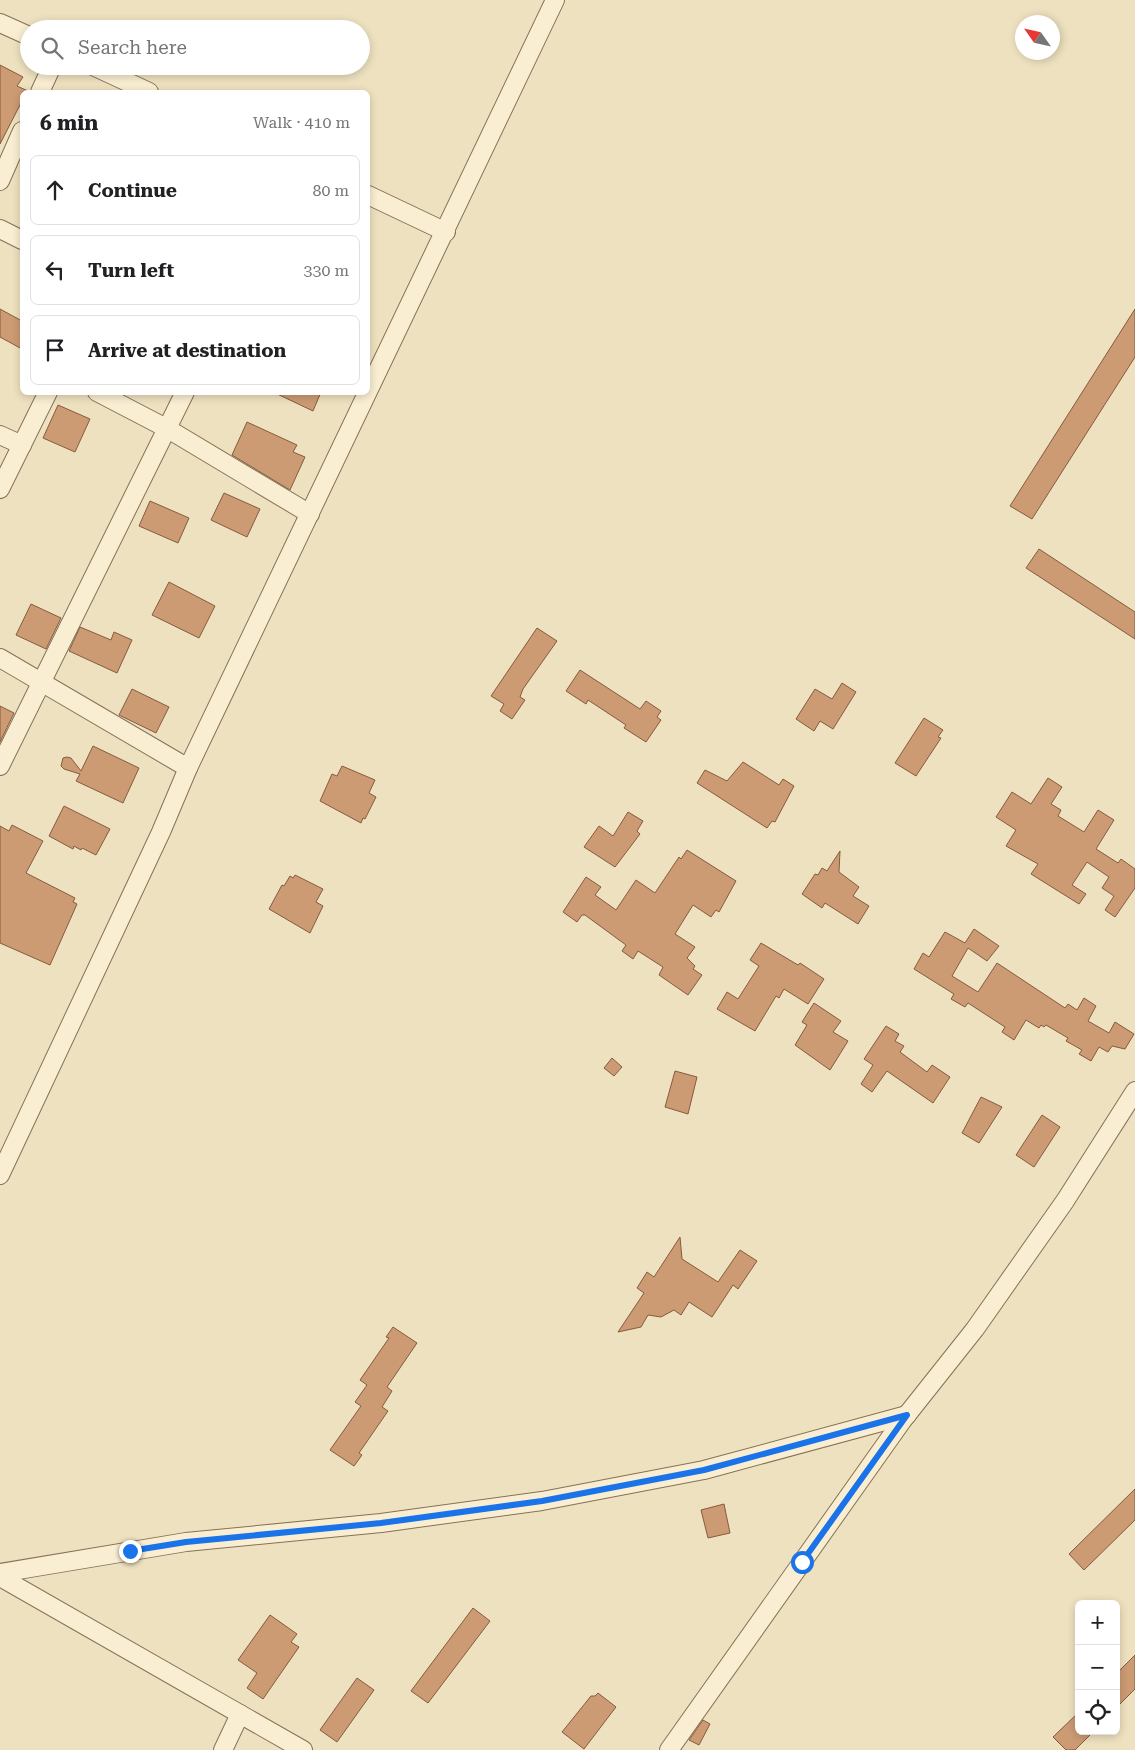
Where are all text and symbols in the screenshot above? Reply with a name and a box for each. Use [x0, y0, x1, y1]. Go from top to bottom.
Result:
north arrow [1015, 15, 1060, 60]
search box [20, 20, 370, 75]
icon: search [38, 34, 66, 62]
text: Search here [78, 36, 187, 59]
text: 6 min [40, 111, 98, 135]
text: Walk · 410 m [253, 113, 350, 132]
icon: ahead [41, 176, 69, 204]
text: Continue [88, 179, 177, 202]
text: 80 m [312, 181, 349, 200]
icon: left [41, 256, 69, 284]
text: Turn left [88, 259, 174, 282]
text: 330 m [303, 261, 349, 280]
icon: arrive [41, 336, 69, 364]
text: Arrive at destination [88, 339, 286, 362]
route end [119, 1540, 142, 1563]
route start [791, 1551, 814, 1574]
map controls [1075, 1600, 1120, 1735]
button: + [1075, 1600, 1120, 1645]
button: − [1075, 1645, 1120, 1690]
button: locate [1075, 1690, 1120, 1735]

